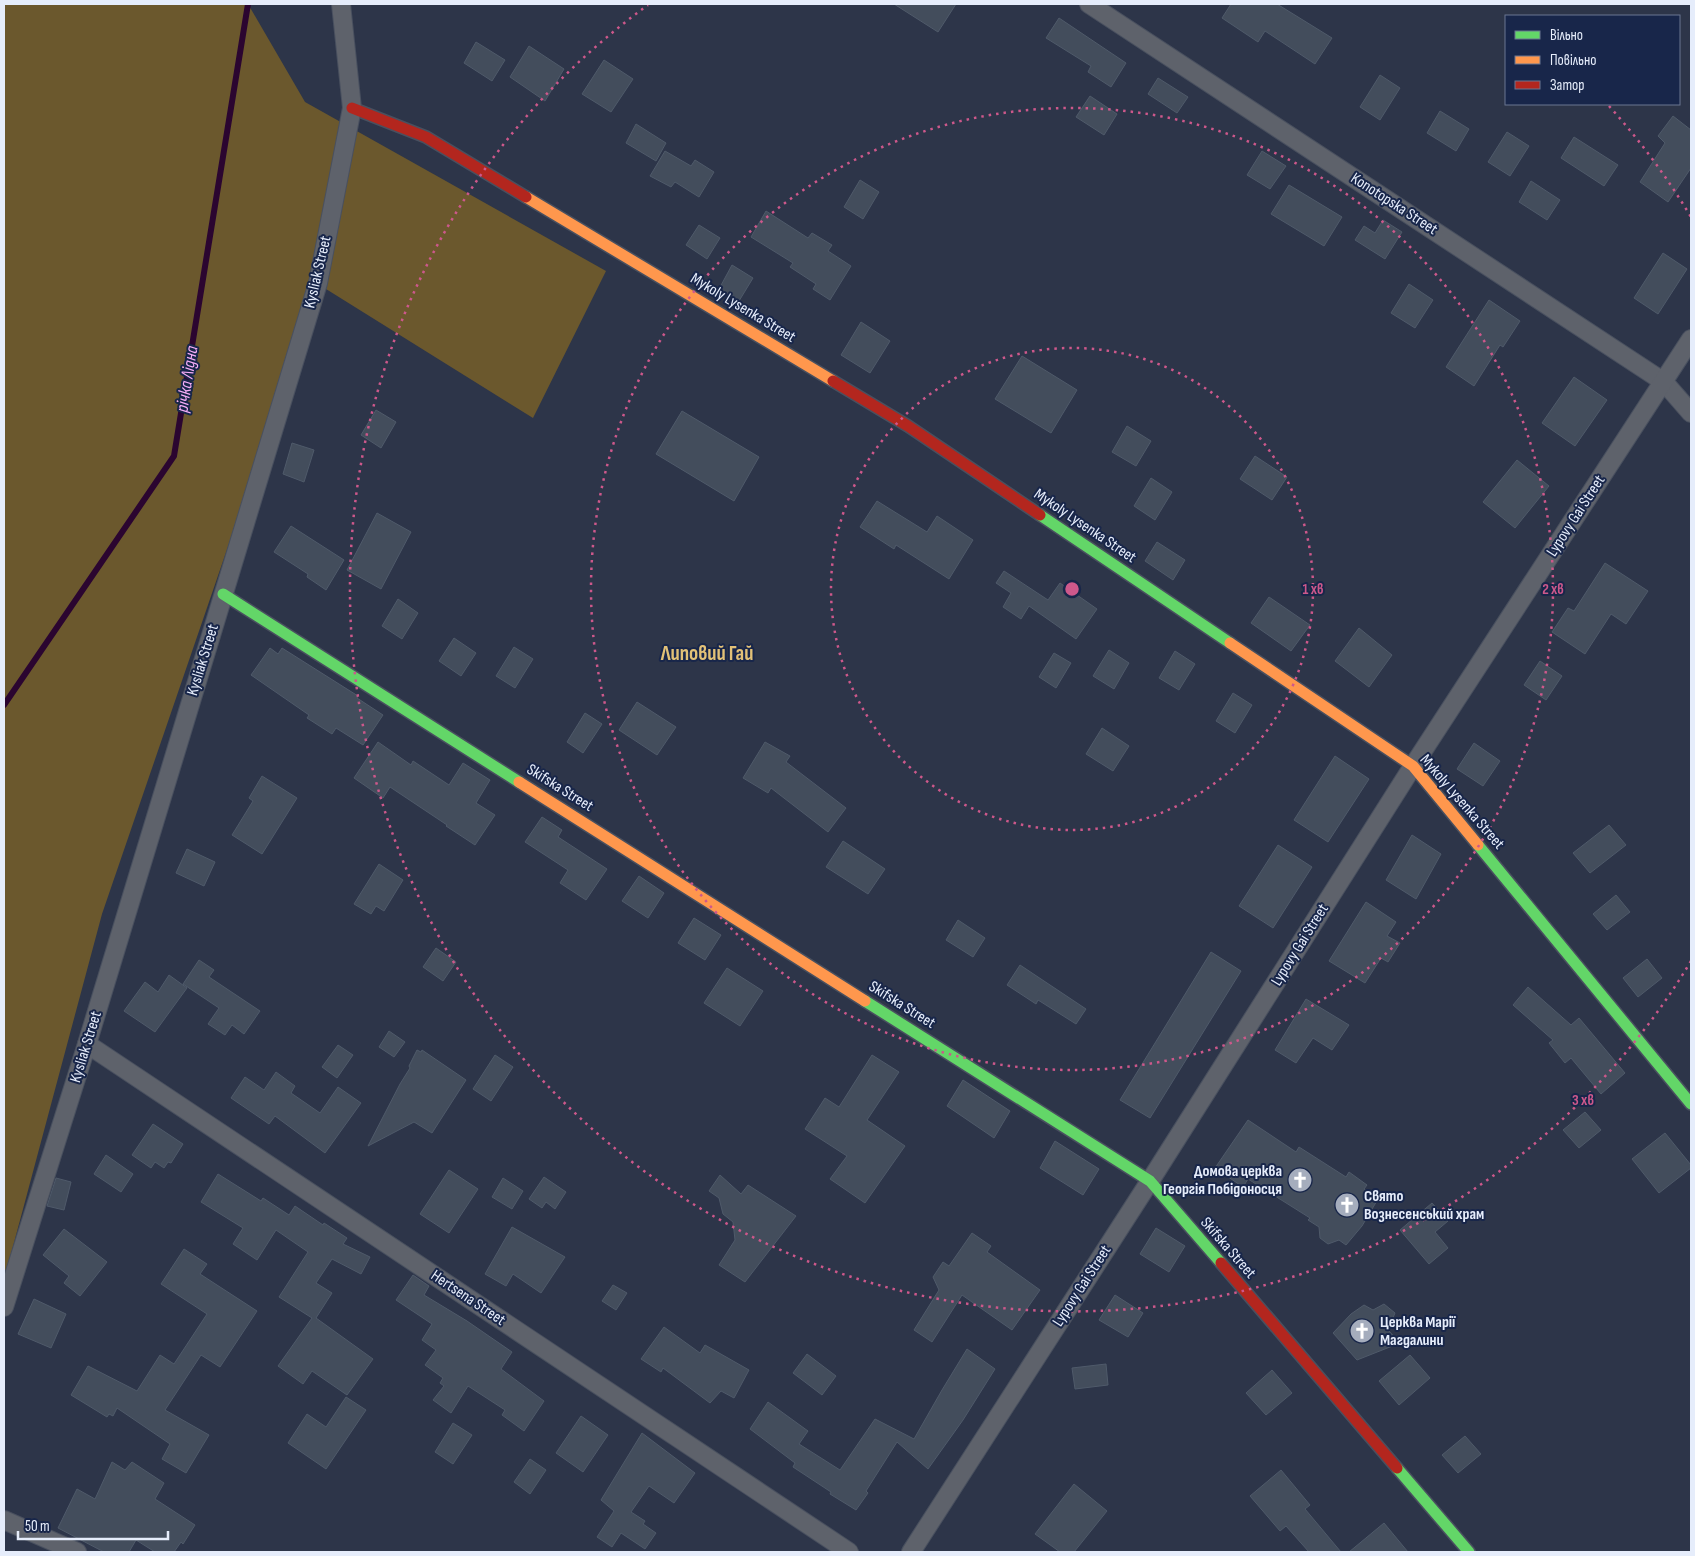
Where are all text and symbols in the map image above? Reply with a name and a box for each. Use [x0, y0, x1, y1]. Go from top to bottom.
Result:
legend [1505, 15, 1680, 105]
text: Вільно [1550, 26, 1583, 45]
text: Повільно [1550, 51, 1596, 70]
text: Затор [1550, 76, 1584, 95]
street label: Konotopska Street [1347, 169, 1441, 239]
street label: Kysliak Street [300, 234, 336, 310]
street label: Mykoly Lysenka Street [687, 269, 799, 347]
water label: річка Лідна [171, 344, 203, 415]
street label: Lypovy Gai Street [1543, 472, 1609, 560]
street label: Mykoly Lysenka Street [1030, 485, 1140, 567]
centre of rings [1063, 580, 1081, 598]
text: 1 хв [1302, 580, 1324, 599]
text: 2 хв [1542, 580, 1564, 599]
street label: Kysliak Street [183, 622, 223, 698]
district label: Липовий Гай [660, 641, 753, 666]
street label: Mykoly Lysenka Street [1416, 751, 1508, 853]
street label: Skifska Street [523, 760, 597, 816]
street label: Lypovy Gai Street [1267, 900, 1333, 990]
street label: Skifska Street [865, 977, 939, 1033]
street label: Kysliak Street [66, 1009, 106, 1085]
text: 3 хв [1572, 1091, 1594, 1110]
place label: Домова церква Георгія Побідоносця [1163, 1162, 1282, 1199]
church icon: Домова церква Георгія Побідоносця [1287, 1167, 1313, 1193]
place label: Свято Вознесенський храм [1364, 1187, 1484, 1224]
church icon: Свято Вознесенський храм [1334, 1192, 1360, 1218]
street label: Skifska Street [1196, 1214, 1260, 1283]
street label: Lypovy Gai Street [1049, 1242, 1115, 1330]
street label: Hertsena Street [427, 1266, 509, 1330]
place label: Церква Марії Магдалини [1380, 1313, 1456, 1350]
church icon: Церква Марії Магдалини [1349, 1318, 1375, 1344]
scale bar [18, 1508, 168, 1540]
text: 50 m [25, 1517, 50, 1536]

